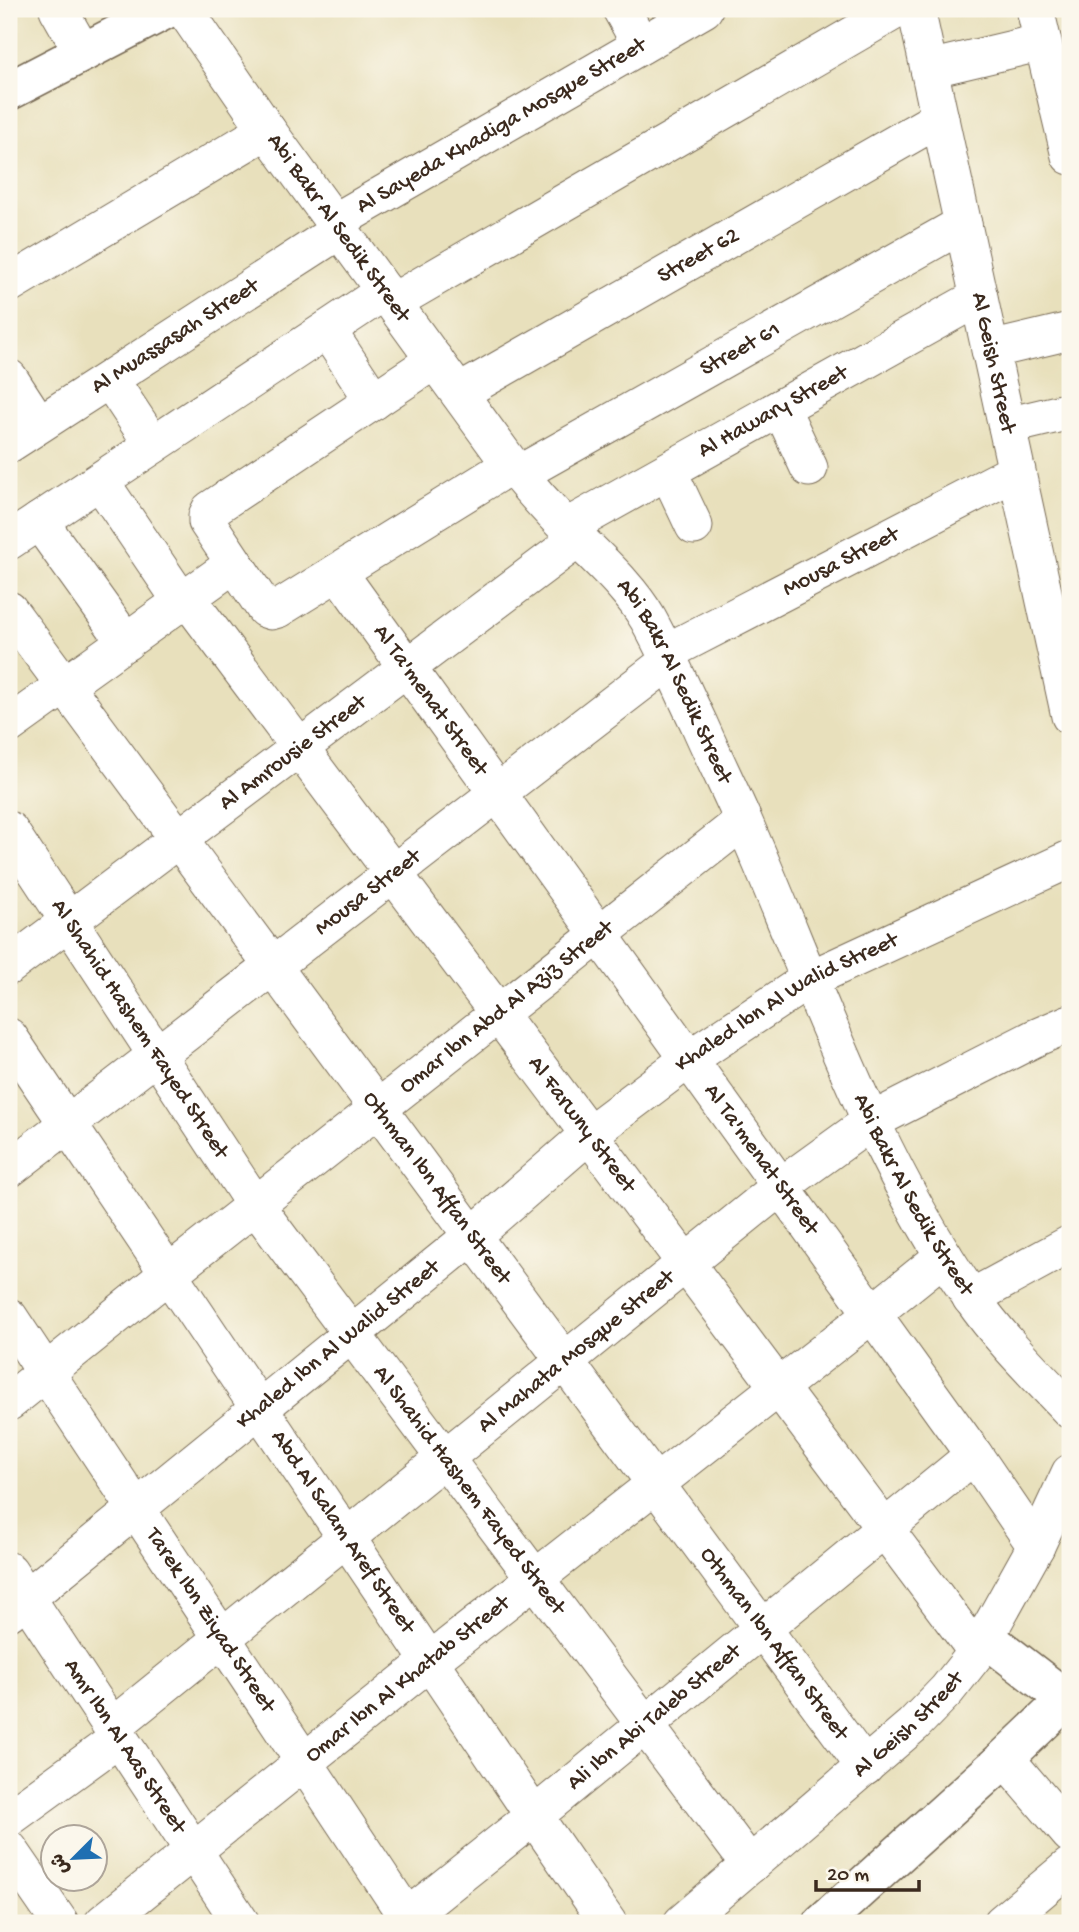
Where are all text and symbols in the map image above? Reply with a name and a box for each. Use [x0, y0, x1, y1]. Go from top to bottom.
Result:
street label: Al Sayeda Khadiga Mosque Street [352, 31, 652, 220]
street label: Abi Bakr Al Sedik Street [261, 128, 417, 329]
street label: Street 62 [653, 222, 744, 290]
street label: Al Muassasah Street [87, 272, 265, 400]
street label: Al Geish Street [965, 290, 1022, 437]
street label: Street 61 [695, 316, 785, 383]
street label: Al Hawary Street [694, 359, 854, 464]
street label: Mousa Street [778, 520, 905, 603]
street label: Abi Bakr Al Sedik Street [610, 573, 739, 789]
street label: Al Ta'menat Street [367, 619, 495, 782]
street label: Al Amrousie Street [214, 688, 373, 817]
street label: Mousa Street [310, 842, 428, 942]
street label: Al Shahid Hashem Fayed Street [45, 894, 235, 1165]
street label: Omar Ibn Abd Al Aziz Street [394, 914, 620, 1100]
street label: Khaled Ibn Al Walid Street [670, 926, 904, 1078]
street label: Al Farwny Street [522, 1051, 643, 1199]
street label: Al Ta'menat Street [698, 1079, 826, 1242]
street label: Othman Ibn Affan Street [356, 1086, 518, 1291]
street label: Abi Bakr Al Sedik Street [847, 1089, 981, 1302]
street label: Khaled Ibn Al Walid Street [231, 1253, 447, 1435]
street label: Al Mahata Mosque Street [472, 1263, 681, 1439]
street label: Al Shahid Hashem Fayed Street [367, 1360, 572, 1621]
street label: Abd Al Salam Aref Street [265, 1425, 422, 1640]
street label: Tarek Ibn Ziyad Street [138, 1521, 282, 1719]
street label: Othman Ibn Affan Street [694, 1542, 855, 1747]
street label: Omar Ibn Al Khatab Street [300, 1589, 517, 1769]
street label: Ali Ibn Abi Taleb Street [562, 1637, 748, 1797]
street label: Amr Ibn Al Aas Street [57, 1654, 193, 1840]
street label: Al Geish Street [847, 1665, 971, 1784]
north arrow [38, 1824, 108, 1894]
scale bar [816, 1848, 920, 1892]
text: ش [47, 1849, 76, 1878]
text: 20 m [827, 1864, 869, 1889]

